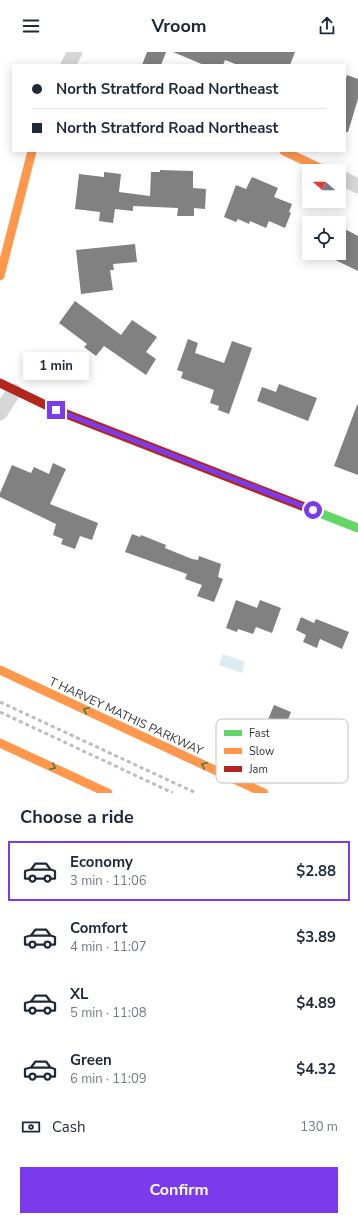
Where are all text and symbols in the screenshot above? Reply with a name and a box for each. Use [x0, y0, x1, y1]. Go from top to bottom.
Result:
text: Vroom [151, 14, 207, 38]
icon: menu [20, 15, 42, 37]
icon: share [316, 15, 338, 37]
text: North Stratford Road Northeast [56, 79, 278, 99]
text: North Stratford Road Northeast [56, 118, 278, 138]
north arrow [302, 164, 346, 208]
map controls [302, 164, 346, 260]
button: locate [302, 216, 346, 260]
callout: 1 min [23, 352, 89, 380]
text: 1 min [39, 357, 73, 375]
route end [47, 401, 65, 419]
route start [304, 501, 322, 519]
street label: T HARVEY MATHIS PARKWAY [46, 673, 206, 759]
one-way arrow [82, 707, 90, 715]
legend [216, 719, 348, 783]
text: Fast [249, 726, 270, 741]
text: Slow [249, 744, 274, 759]
one-way arrow [48, 762, 56, 770]
one-way arrow [200, 762, 208, 770]
text: Jam [248, 762, 268, 777]
text: Choose a ride [20, 805, 134, 829]
text: Economy [70, 852, 133, 872]
icon: car [22, 853, 58, 889]
text: $2.88 [296, 861, 336, 881]
text: 3 min · 11:06 [70, 872, 146, 890]
text: Comfort [70, 918, 127, 938]
icon: car [22, 919, 58, 955]
text: $3.89 [296, 927, 336, 947]
text: 4 min · 11:07 [70, 938, 146, 956]
text: XL [70, 984, 89, 1004]
icon: car [22, 985, 58, 1021]
text: $4.89 [296, 993, 336, 1013]
text: 5 min · 11:08 [70, 1004, 146, 1022]
text: Green [70, 1050, 112, 1070]
icon: car [22, 1051, 58, 1087]
text: $4.32 [296, 1059, 336, 1079]
text: 6 min · 11:09 [70, 1070, 146, 1088]
icon: cash [20, 1116, 42, 1138]
text: Cash [52, 1117, 86, 1137]
text: 130 m [300, 1118, 338, 1136]
button: Confirm [20, 1167, 338, 1213]

